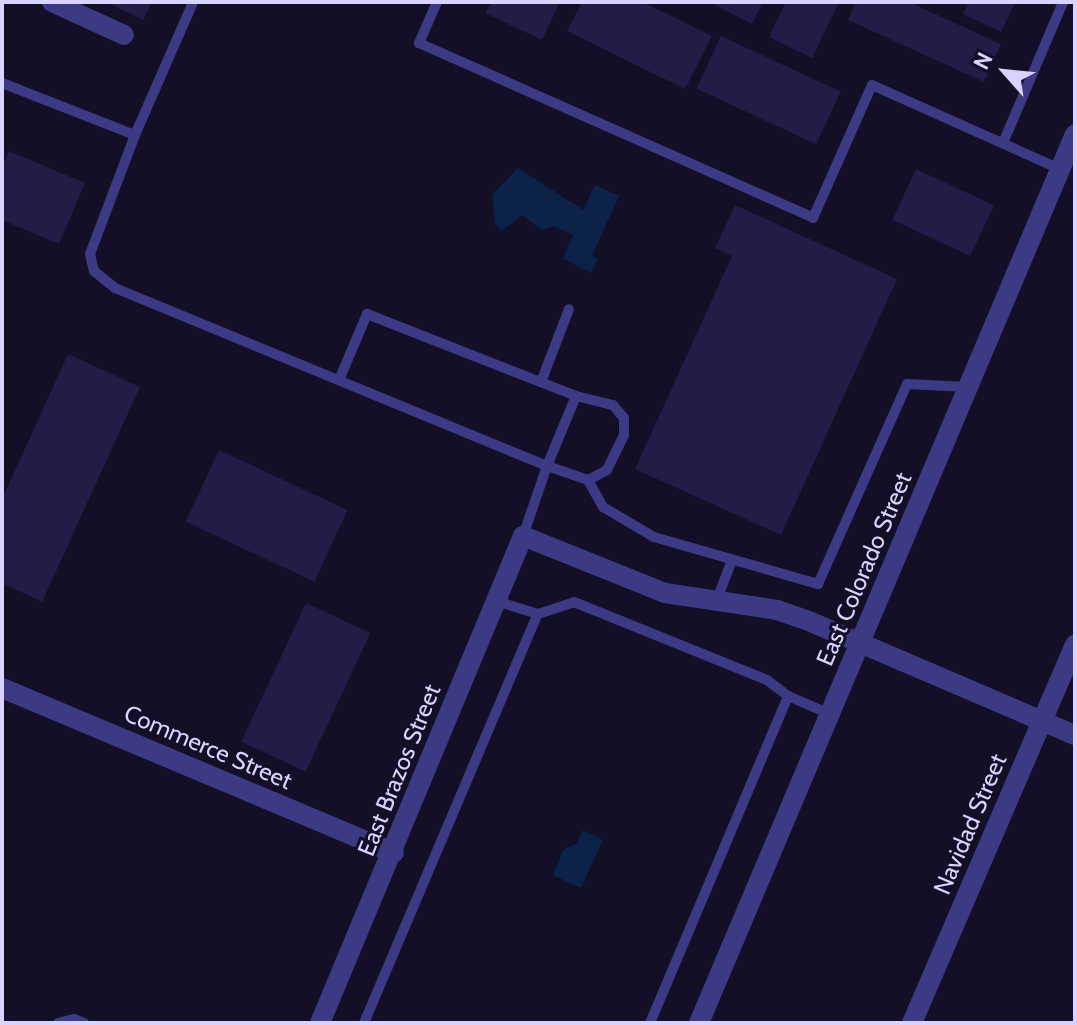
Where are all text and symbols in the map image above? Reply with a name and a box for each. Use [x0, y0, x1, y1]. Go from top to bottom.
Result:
north arrow [965, 32, 1045, 112]
text: N [968, 48, 999, 74]
street label: East Colorado Street [810, 468, 918, 670]
street label: East Brazos Street [351, 680, 447, 860]
street label: Commerce Street [120, 699, 296, 795]
street label: Navidad Street [927, 749, 1013, 899]

